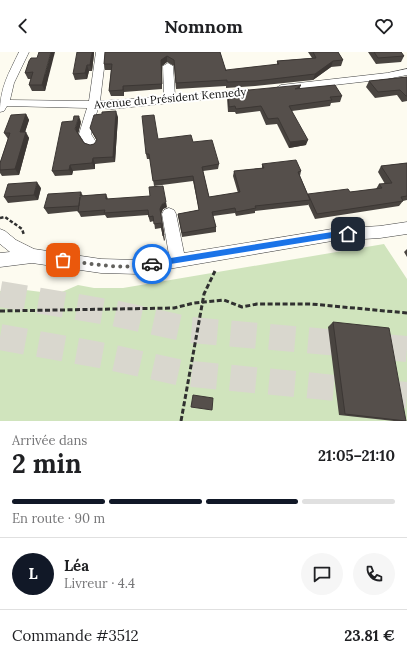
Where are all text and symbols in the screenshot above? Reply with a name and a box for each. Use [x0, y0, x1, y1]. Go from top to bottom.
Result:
icon: back [12, 15, 34, 37]
text: Nomnom [164, 15, 243, 38]
icon: heart [373, 15, 395, 37]
street label: Avenue du Président Kennedy [92, 84, 247, 112]
pin [331, 217, 365, 251]
icon: home [337, 223, 359, 245]
pin [46, 243, 80, 277]
courier [132, 244, 172, 284]
icon: bag [52, 249, 74, 271]
icon: car [141, 253, 163, 275]
text: Arrivée dans [12, 432, 87, 449]
text: 21:05–21:10 [318, 446, 395, 465]
text: 2 min [12, 447, 82, 480]
text: En route · 90 m [12, 510, 105, 527]
button: chat [301, 553, 343, 595]
button: phone [353, 553, 395, 595]
text: Léa [64, 556, 89, 575]
text: L [28, 564, 38, 583]
text: Livreur · 4.4 [64, 575, 135, 592]
text: Commande #3512 [12, 626, 138, 645]
text: 23.81 € [344, 626, 395, 645]

